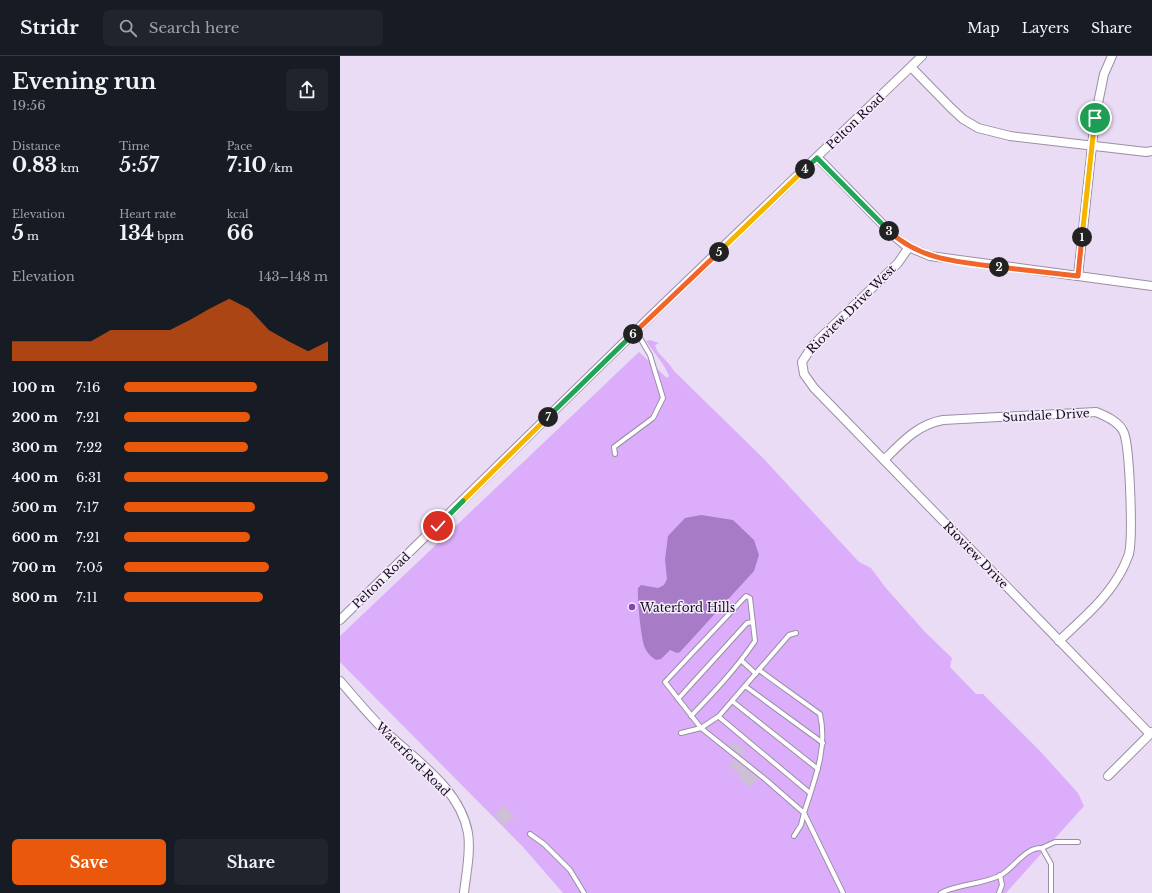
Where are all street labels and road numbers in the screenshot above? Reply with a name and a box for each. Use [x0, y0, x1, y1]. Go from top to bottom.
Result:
street label: Pelton Road [823, 90, 887, 152]
street label: Rioview Drive West [803, 261, 899, 357]
street label: Sundale Drive [1002, 405, 1090, 425]
street label: Rioview Drive [940, 519, 1012, 592]
street label: Pelton Road [349, 549, 413, 611]
street label: Waterford Road [372, 718, 453, 799]

